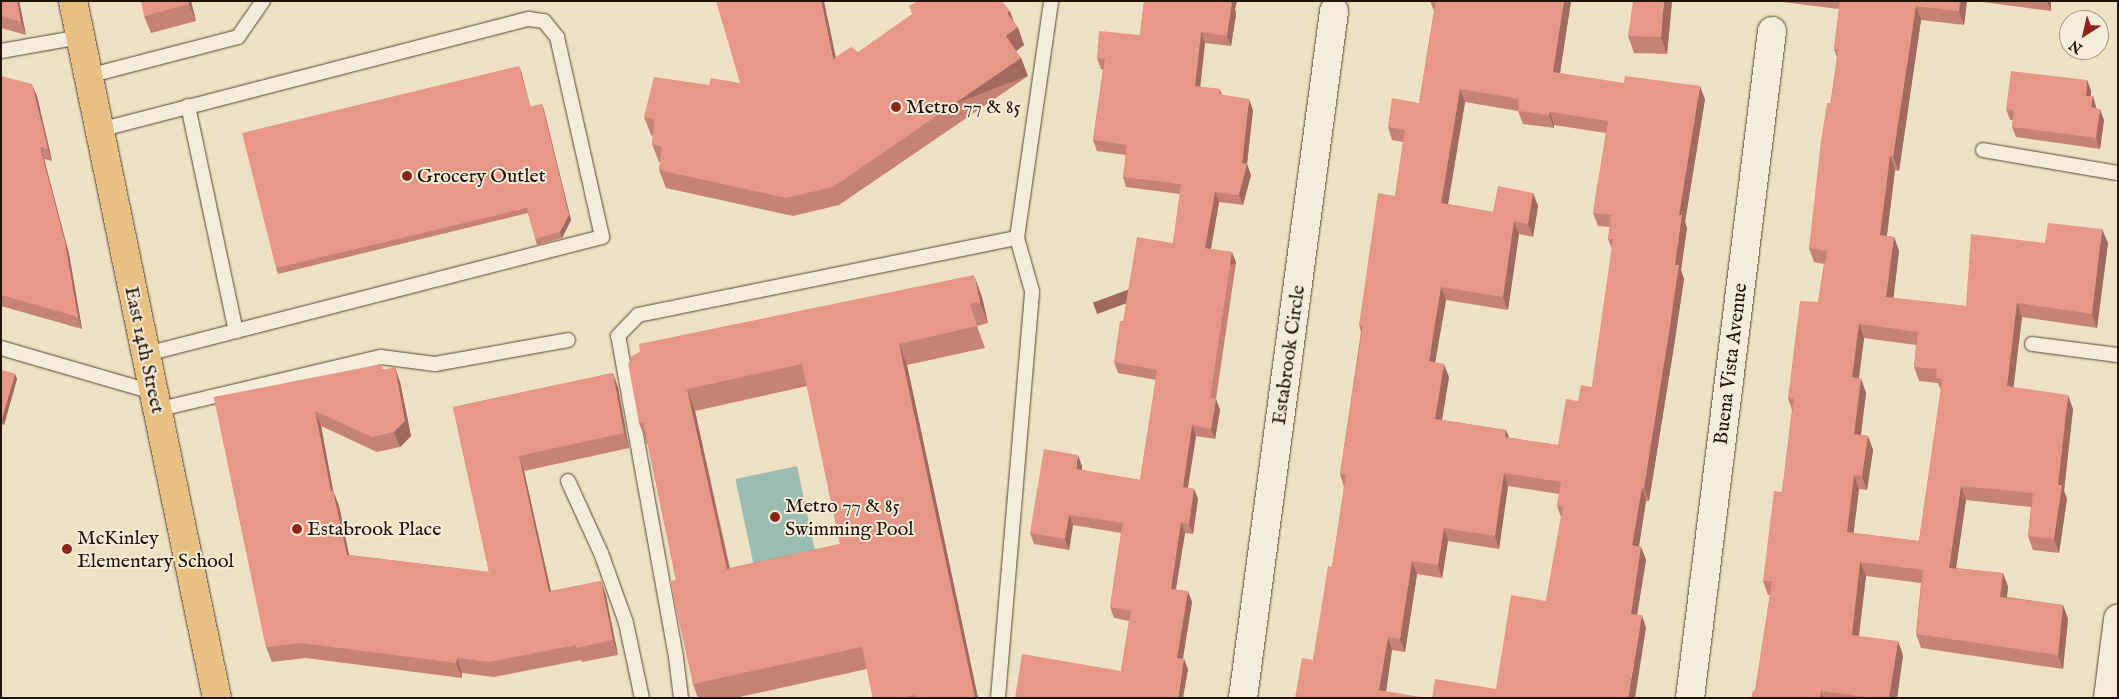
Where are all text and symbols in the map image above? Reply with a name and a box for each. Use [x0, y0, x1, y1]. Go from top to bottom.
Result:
north arrow [2059, 10, 2109, 60]
text: N [2066, 36, 2086, 57]
place label: Metro 77 & 85 [906, 95, 1021, 119]
marker: Metro 77 & 85 [890, 101, 902, 113]
place label: Grocery Outlet [417, 164, 546, 188]
marker: Grocery Outlet [401, 170, 413, 182]
street label: Buena Vista Avenue [1709, 282, 1753, 446]
street label: East 14th Street [119, 284, 169, 416]
street label: Estabrook Circle [1267, 284, 1311, 426]
place label: Metro 77 & 85 Swimming Pool [785, 494, 914, 541]
marker: Metro 77 & 85 Swimming Pool [769, 511, 781, 523]
place label: Estabrook Place [307, 517, 441, 541]
marker: Estabrook Place [291, 523, 303, 535]
place label: McKinley Elementary School [77, 526, 234, 573]
marker: McKinley Elementary School [61, 543, 73, 555]

